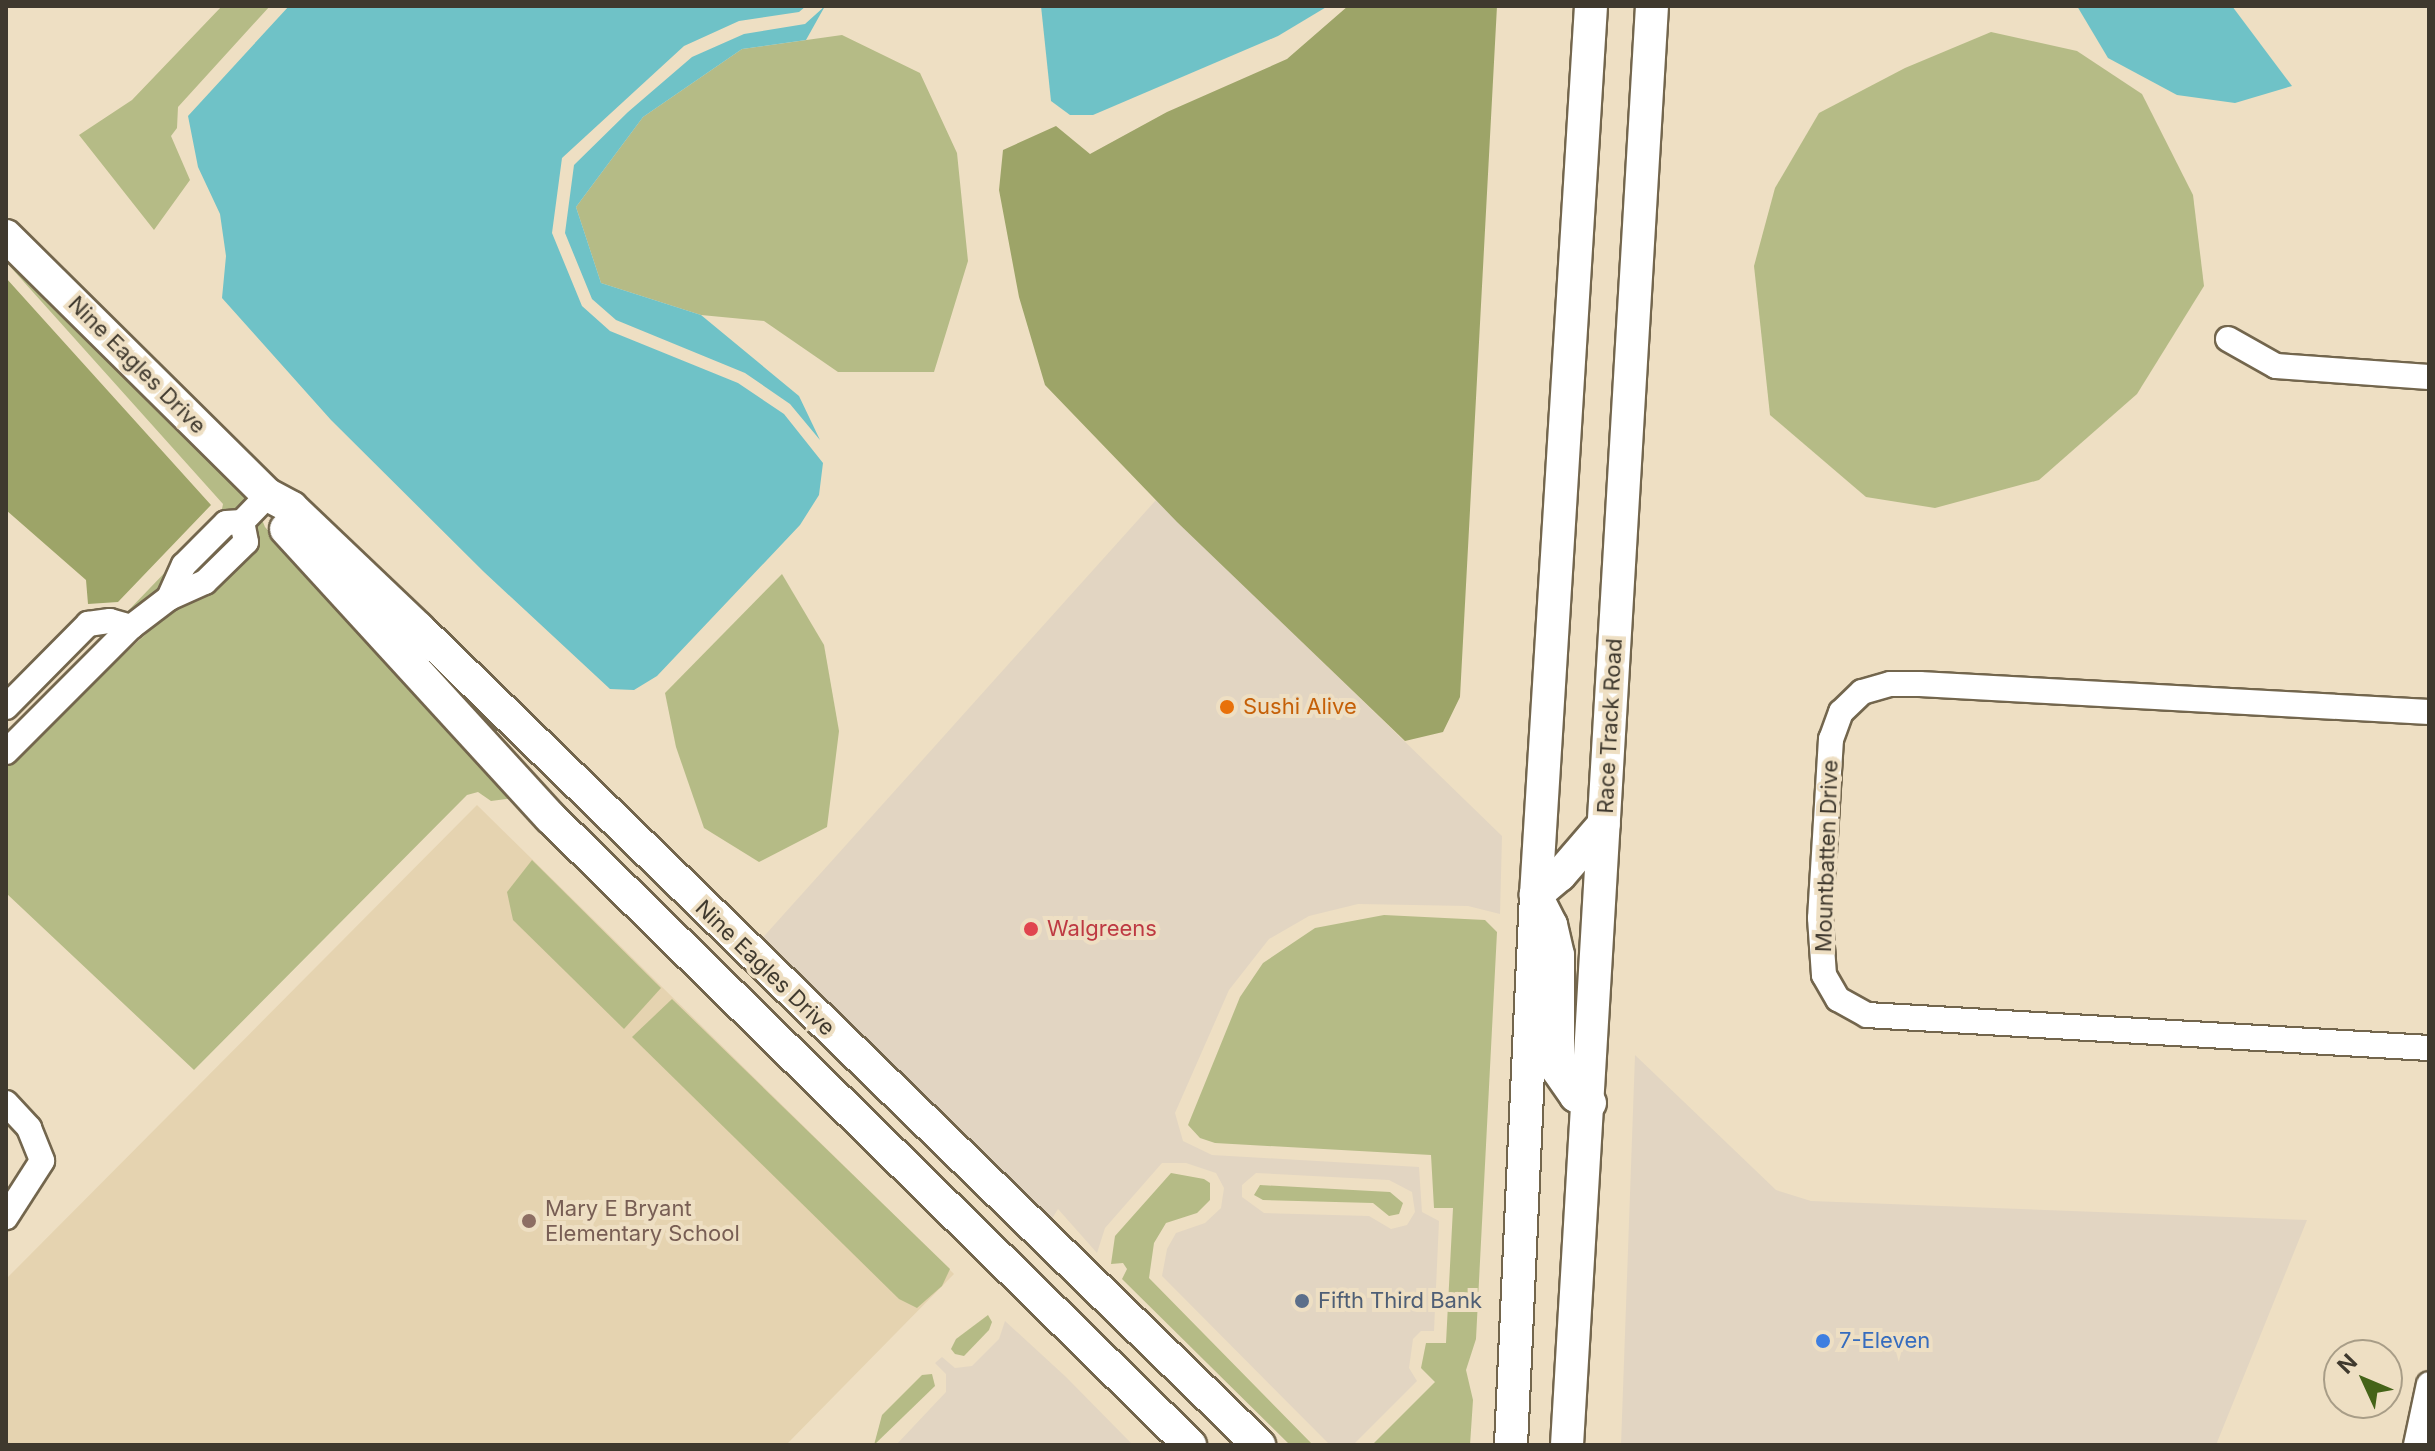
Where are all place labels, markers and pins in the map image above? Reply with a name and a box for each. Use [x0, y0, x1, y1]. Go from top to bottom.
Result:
place label: Sushi Alive [1243, 694, 1357, 720]
marker: Sushi Alive [1218, 698, 1236, 716]
place label: Walgreens [1047, 916, 1157, 942]
marker: Walgreens [1022, 920, 1040, 938]
place label: Mary E Bryant Elementary School [545, 1195, 740, 1246]
marker: Mary E Bryant Elementary School [520, 1212, 538, 1230]
place label: Fifth Third Bank [1318, 1288, 1482, 1314]
marker: Fifth Third Bank [1293, 1292, 1311, 1310]
place label: 7-Eleven [1839, 1328, 1930, 1354]
marker: 7-Eleven [1814, 1332, 1832, 1350]

